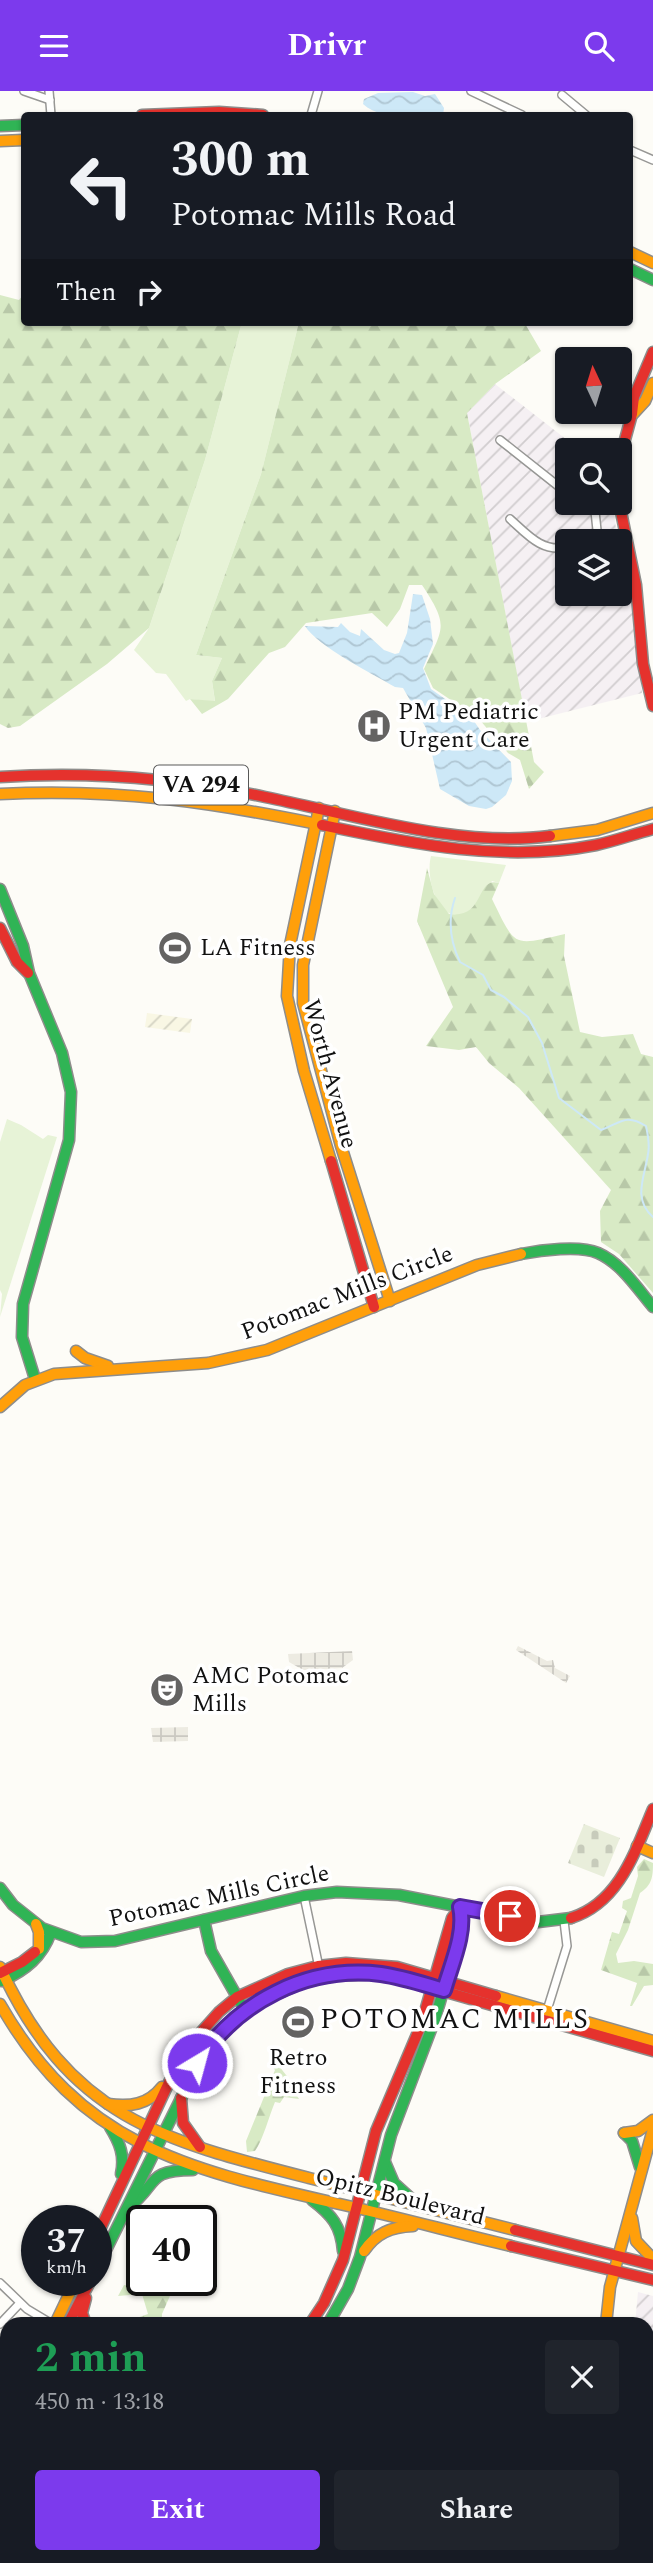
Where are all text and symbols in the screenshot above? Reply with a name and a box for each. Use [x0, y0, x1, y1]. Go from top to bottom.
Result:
text: Drivr [287, 21, 366, 70]
icon: menu [35, 27, 73, 65]
icon: search [580, 27, 618, 65]
text: 300 m [171, 123, 310, 198]
icon: left [56, 140, 147, 231]
text: Potomac Mills Road [171, 191, 456, 240]
text: Then [56, 272, 116, 312]
icon: right [130, 273, 168, 311]
north arrow [555, 347, 632, 423]
map controls [555, 347, 632, 606]
button: search [555, 438, 632, 515]
button: layers [555, 529, 632, 606]
place label: PM Pediatric Urgent Care [398, 694, 539, 758]
hospital icon: PM Pediatric Urgent Care [355, 707, 393, 745]
road number: VA 294 [154, 765, 248, 805]
sports icon: LA Fitness [156, 929, 194, 967]
place label: LA Fitness [200, 930, 316, 966]
street label: Worth Avenue [293, 995, 367, 1153]
street label: Potomac Mills Circle [236, 1236, 458, 1350]
place label: AMC Potomac Mills [192, 1658, 349, 1722]
theatre icon: AMC Potomac Mills [148, 1671, 186, 1709]
street label: Potomac Mills Circle [105, 1855, 333, 1937]
pin [480, 1886, 540, 1946]
icon: arrive [491, 1897, 529, 1935]
district label: POTOMAC MILLS [320, 1998, 590, 2041]
sports icon: Retro Fitness [279, 2003, 317, 2041]
position arrow [160, 2026, 234, 2100]
place label: Retro Fitness [260, 2040, 336, 2104]
street label: Opitz Boulevard [311, 2159, 489, 2235]
speed limit sign: 40 [126, 2205, 217, 2296]
text: 37 [47, 2215, 86, 2268]
text: km/h [46, 2254, 87, 2281]
text: 2 min [35, 2327, 147, 2390]
button: close [545, 2340, 619, 2414]
text: 450 m · 13:18 [35, 2385, 164, 2420]
button: Exit [35, 2470, 320, 2550]
button: Share [334, 2470, 619, 2550]

